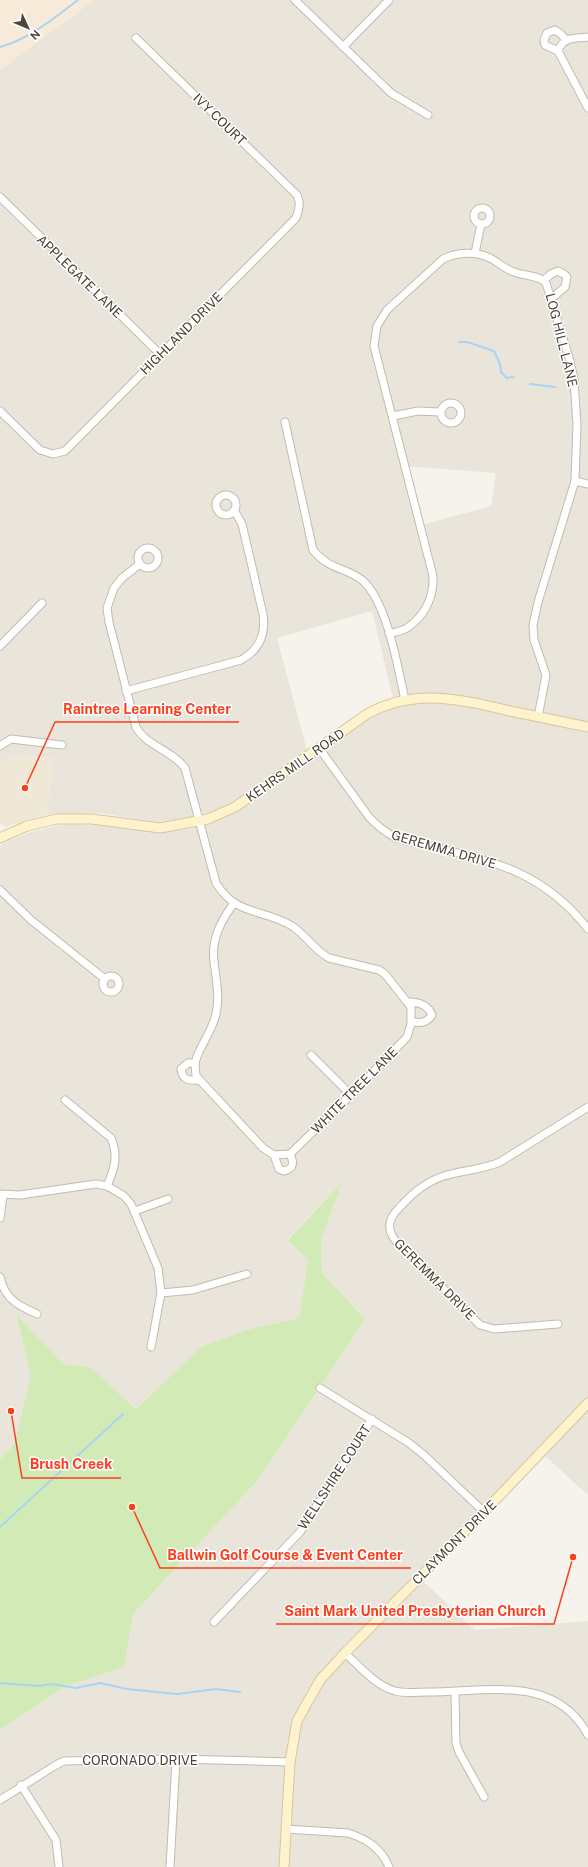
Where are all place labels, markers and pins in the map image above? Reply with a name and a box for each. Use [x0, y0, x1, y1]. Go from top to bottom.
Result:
callout: Raintree Learning Center [55, 696, 239, 722]
callout: Brush Creek [22, 1452, 121, 1478]
callout: Ballwin Golf Course & Event Center [160, 1542, 411, 1568]
callout: Saint Mark United Presbyterian Church [276, 1598, 554, 1624]

